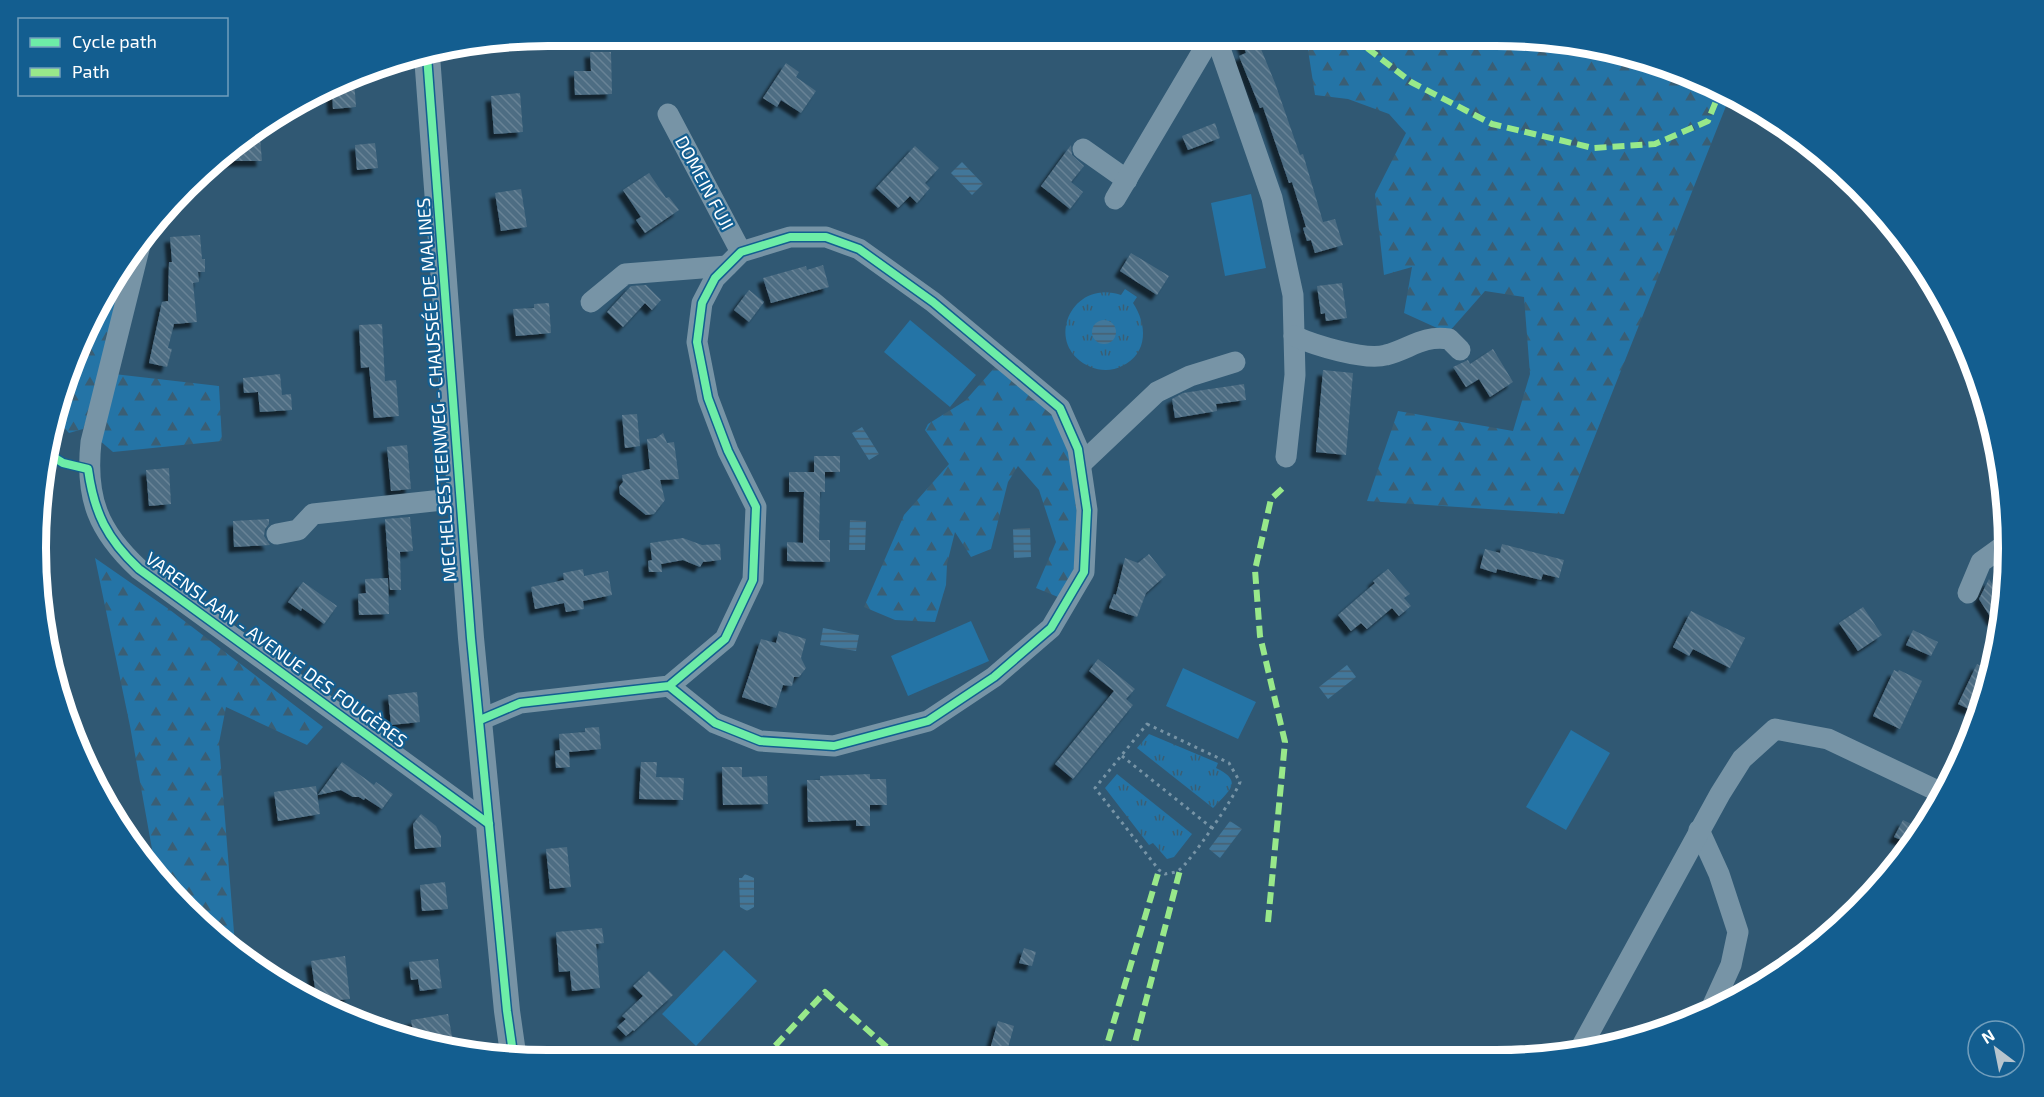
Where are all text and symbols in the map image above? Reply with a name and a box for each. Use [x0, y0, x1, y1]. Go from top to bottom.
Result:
legend [18, 18, 228, 96]
text: Cycle path [72, 30, 157, 52]
text: Path [72, 60, 110, 82]
street label: DOMEIN FUJI [671, 132, 739, 233]
street label: MECHELSESTEENWEG - CHAUSSÉE DE MALINES [412, 197, 460, 583]
street label: VARENSLAAN - AVENUE DES FOUGÈRES [141, 547, 412, 752]
north arrow [1966, 1019, 2026, 1079]
text: N [1978, 1025, 1998, 1047]

